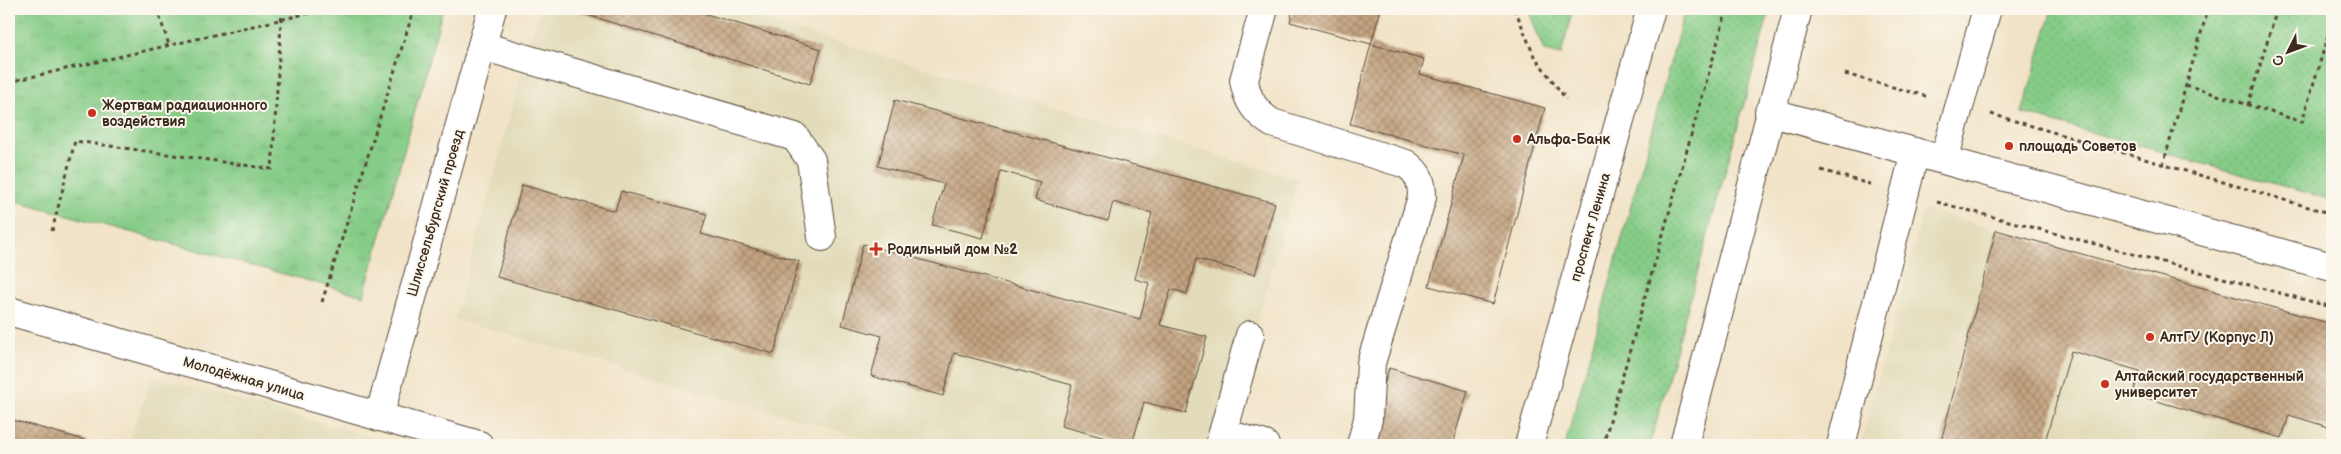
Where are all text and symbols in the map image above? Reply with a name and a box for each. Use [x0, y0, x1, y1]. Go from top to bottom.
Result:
north arrow [2264, 28, 2314, 78]
text: С [2269, 51, 2288, 70]
place label: Жертвам радиационного воздействия [102, 97, 268, 130]
marker: Жертвам радиационного воздействия [86, 107, 98, 119]
street label: Шлиссельбургский проезд [403, 127, 468, 299]
place label: Альфа-Банк [1526, 131, 1611, 148]
marker: Альфа-Банк [1511, 133, 1523, 145]
place label: площадь Советов [2019, 138, 2137, 155]
marker: площадь Советов [2003, 140, 2015, 152]
street label: проспект Ленина [1567, 170, 1614, 284]
place label: Родильный дом №2 [887, 241, 1018, 258]
marker: Родильный дом №2 [869, 242, 883, 256]
place label: АлтГУ (Корпус Л) [2159, 329, 2274, 346]
marker: АлтГУ (Корпус Л) [2144, 331, 2156, 343]
street label: Молодёжная улица [181, 353, 308, 404]
place label: Алтайский государственный университет [2114, 368, 2304, 401]
marker: Алтайский государственный университет [2099, 378, 2111, 390]

